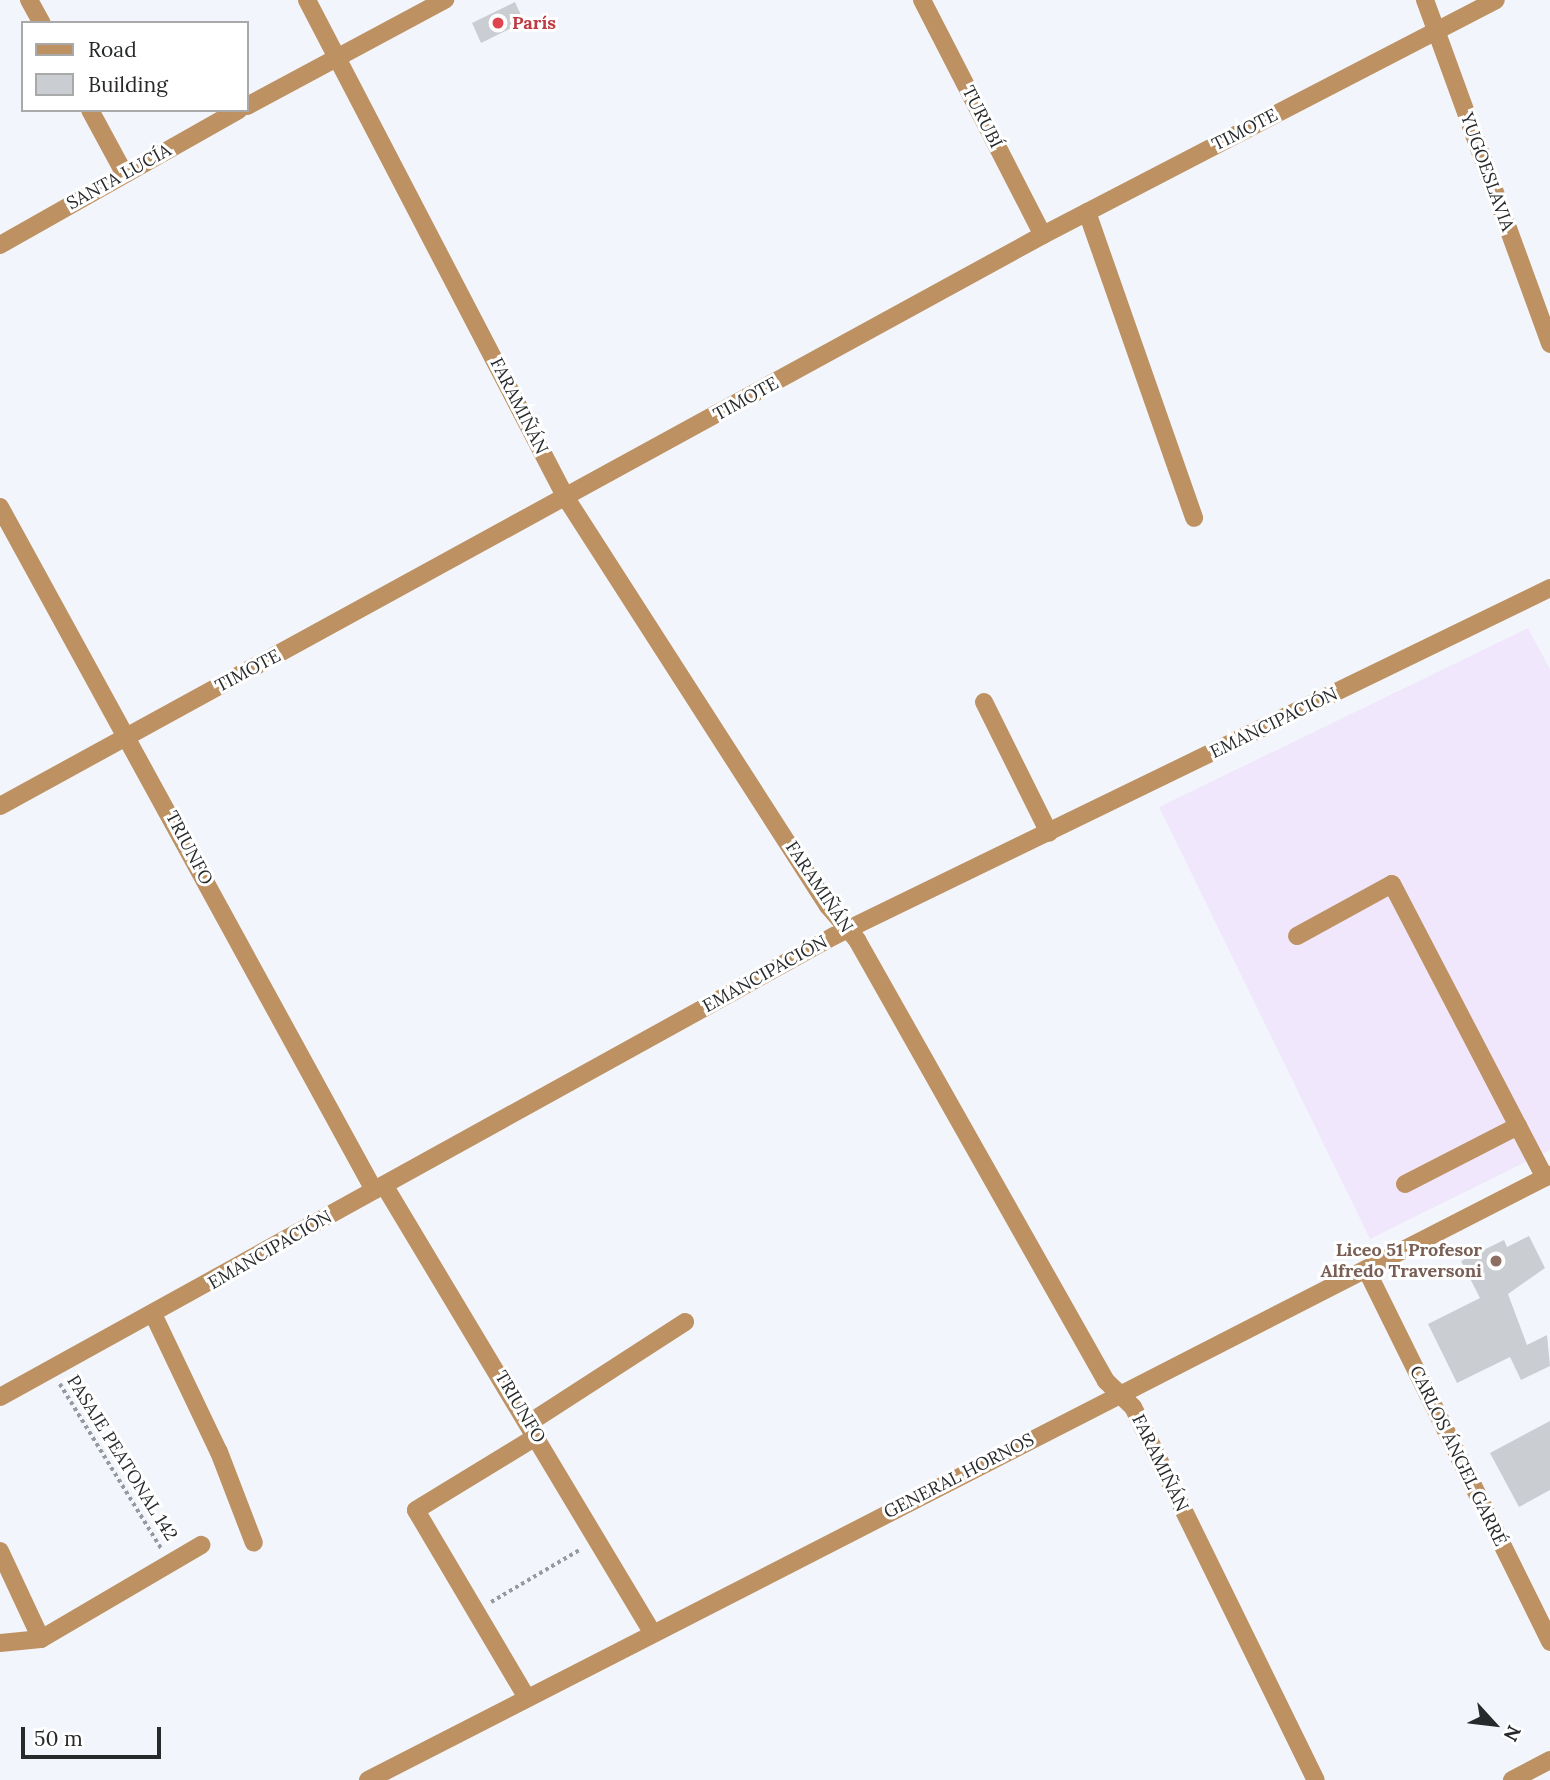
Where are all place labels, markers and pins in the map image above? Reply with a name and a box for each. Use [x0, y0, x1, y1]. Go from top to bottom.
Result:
place label: París [512, 12, 556, 34]
marker: París [490, 15, 506, 31]
place label: Liceo 51 Profesor Alfredo Traversoni [1320, 1240, 1482, 1282]
marker: Liceo 51 Profesor Alfredo Traversoni [1488, 1253, 1504, 1269]

